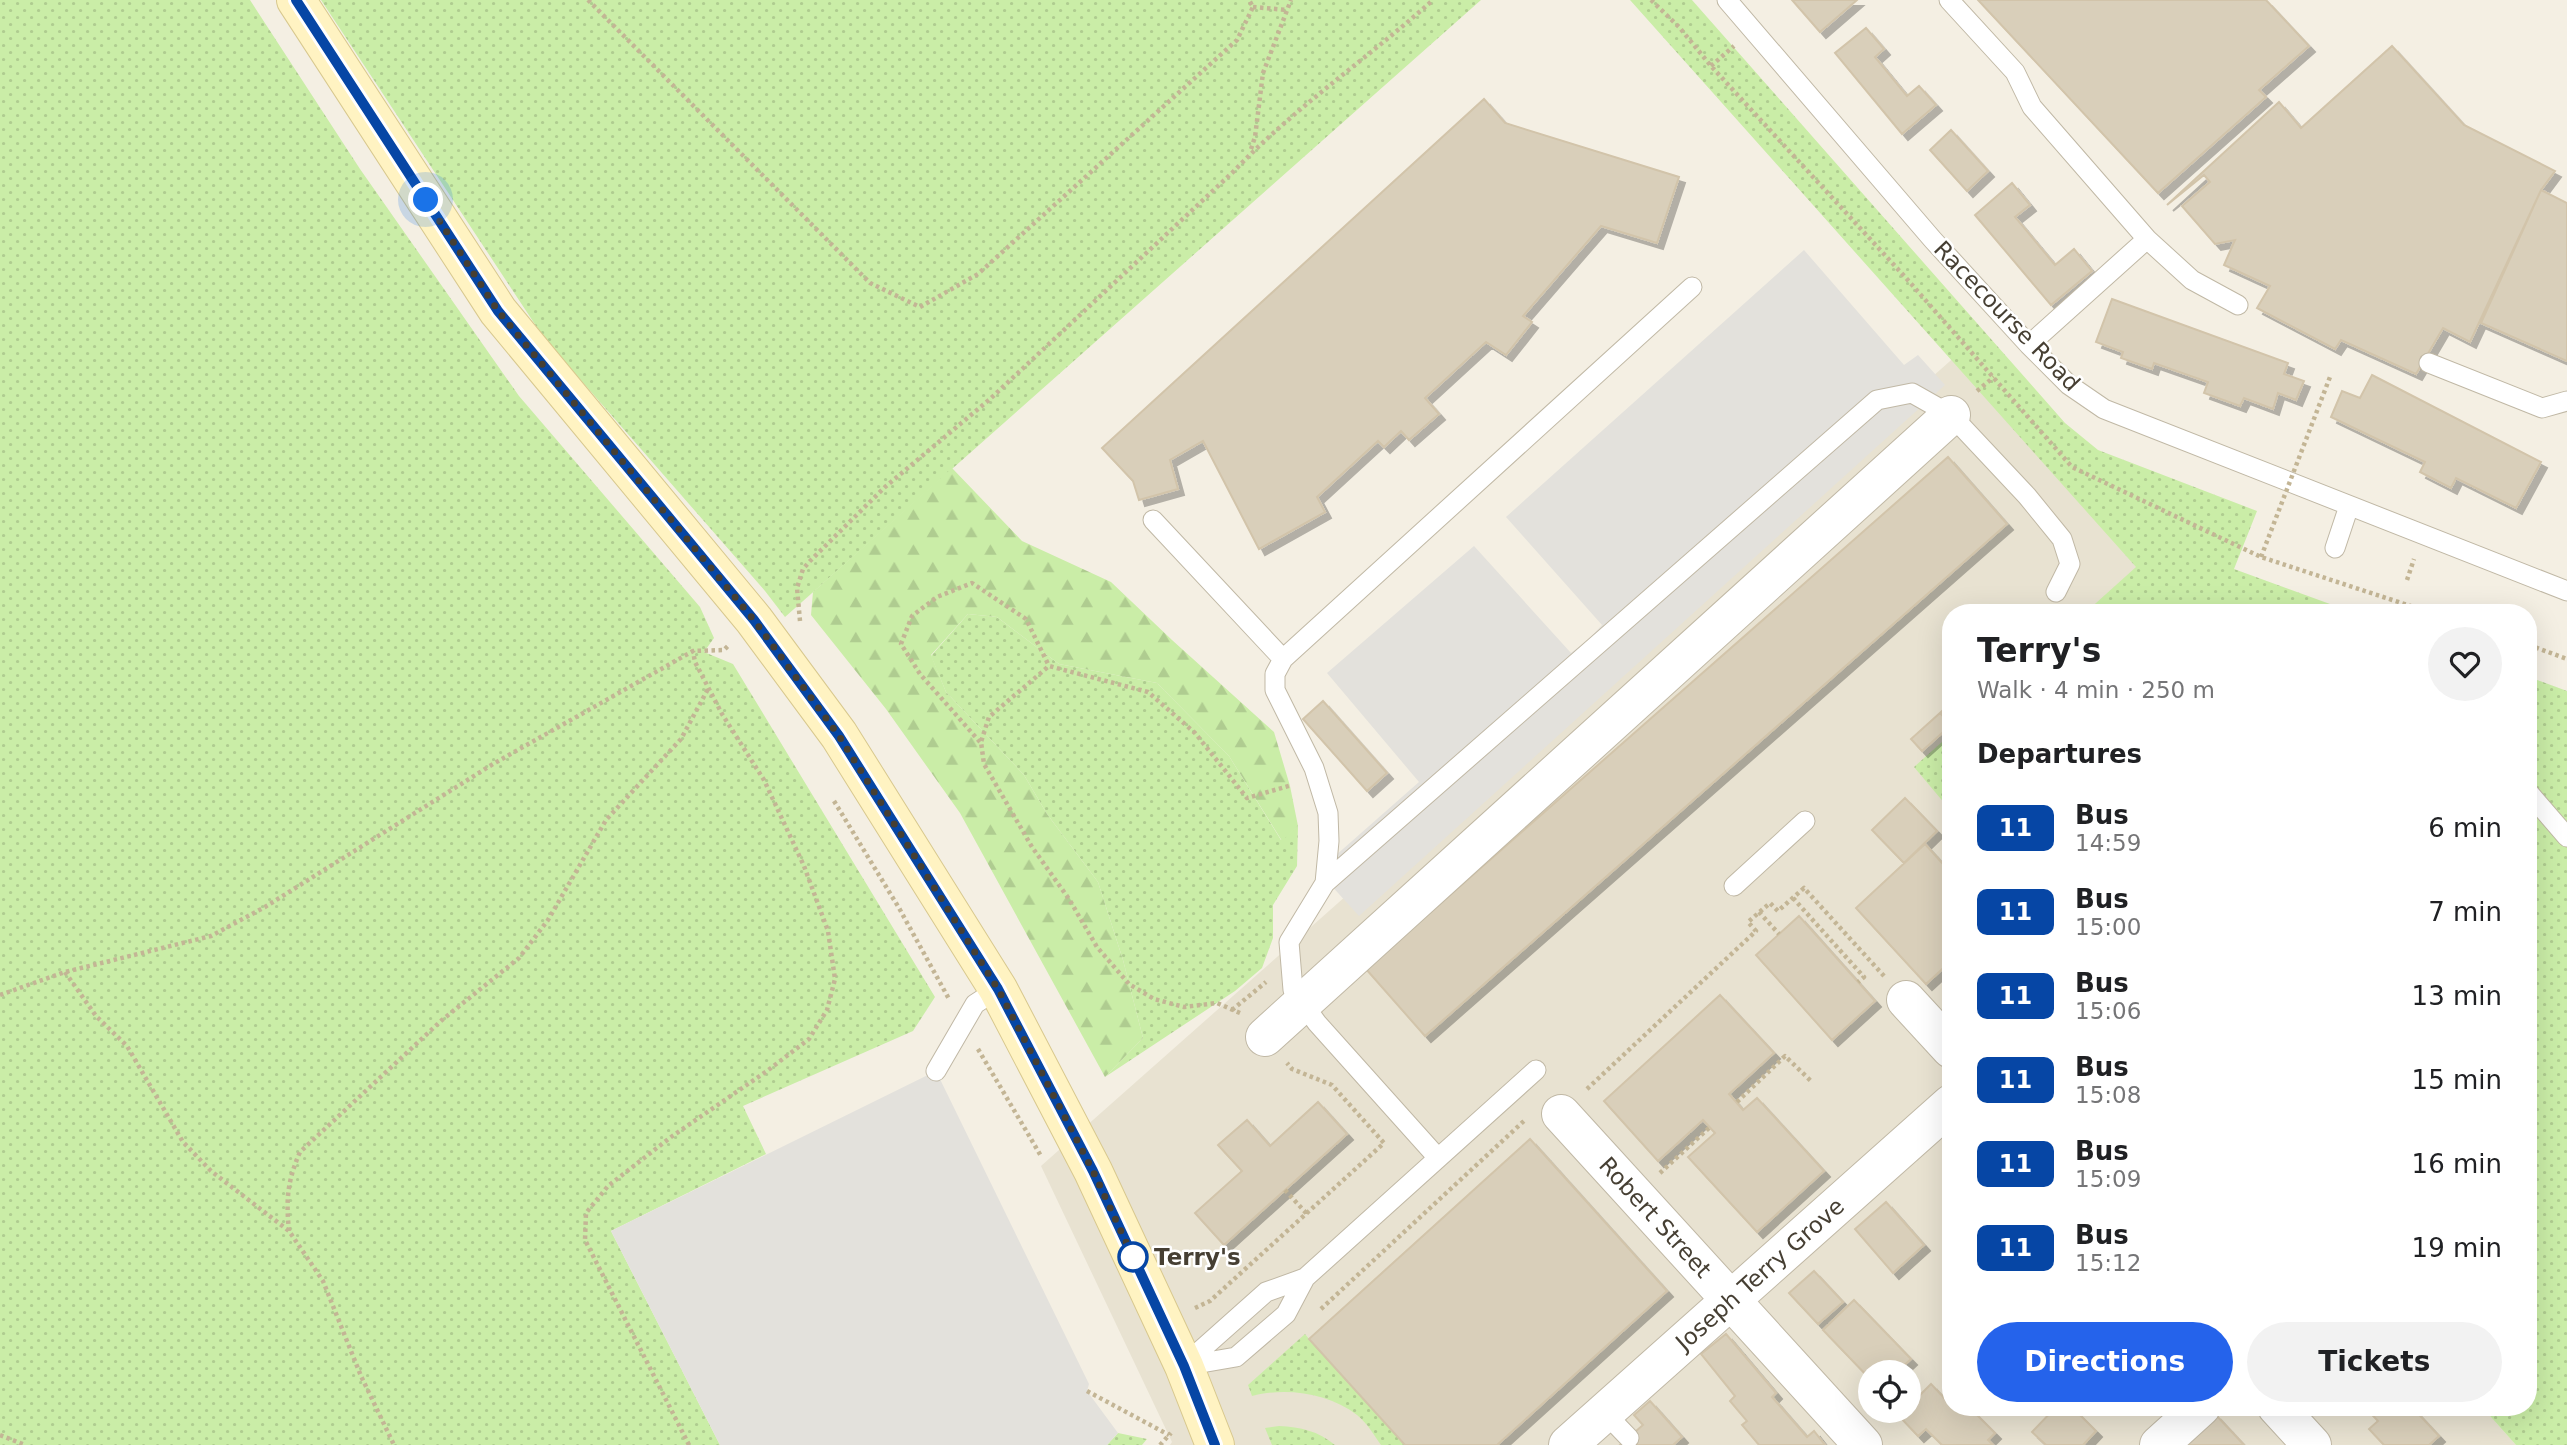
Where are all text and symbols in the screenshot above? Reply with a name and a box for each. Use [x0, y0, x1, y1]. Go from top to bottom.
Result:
your location [408, 182, 443, 217]
street label: Racecourse Road [1929, 236, 2085, 396]
button: heart [2428, 627, 2502, 701]
text: Terry's [1977, 631, 2101, 670]
text: Walk · 4 min · 250 m [1977, 677, 2215, 703]
text: Departures [1977, 739, 2142, 769]
text: Bus [2075, 800, 2129, 830]
text: 6 min [2428, 813, 2502, 843]
text: 11 [1999, 814, 2032, 842]
text: 14:59 [2075, 830, 2141, 856]
text: Bus [2075, 884, 2129, 914]
text: 7 min [2428, 897, 2502, 927]
text: 11 [1999, 898, 2032, 926]
text: 15:00 [2075, 914, 2141, 940]
text: Bus [2075, 968, 2129, 998]
text: 13 min [2412, 981, 2502, 1011]
text: 11 [1999, 982, 2032, 1010]
text: 15:06 [2075, 998, 2141, 1024]
text: Bus [2075, 1052, 2129, 1082]
text: 15 min [2412, 1065, 2502, 1095]
text: 11 [1999, 1066, 2032, 1094]
text: 15:08 [2075, 1082, 2141, 1108]
text: Bus [2075, 1136, 2129, 1166]
text: 16 min [2412, 1149, 2502, 1179]
text: 11 [1999, 1150, 2032, 1178]
street label: Robert Street [1594, 1152, 1717, 1283]
text: 15:09 [2075, 1166, 2141, 1192]
street label: Joseph Terry Grove [1669, 1193, 1849, 1357]
text: Bus [2075, 1220, 2129, 1250]
text: 19 min [2412, 1233, 2502, 1263]
text: 11 [1999, 1234, 2032, 1262]
marker: Terry's [1118, 1242, 1148, 1272]
place label: Terry's [1154, 1244, 1241, 1270]
text: 15:12 [2075, 1250, 2141, 1276]
button: Directions [1977, 1322, 2233, 1402]
button: Tickets [2247, 1322, 2502, 1402]
map controls [1858, 1360, 1921, 1423]
button: locate [1858, 1360, 1921, 1423]

